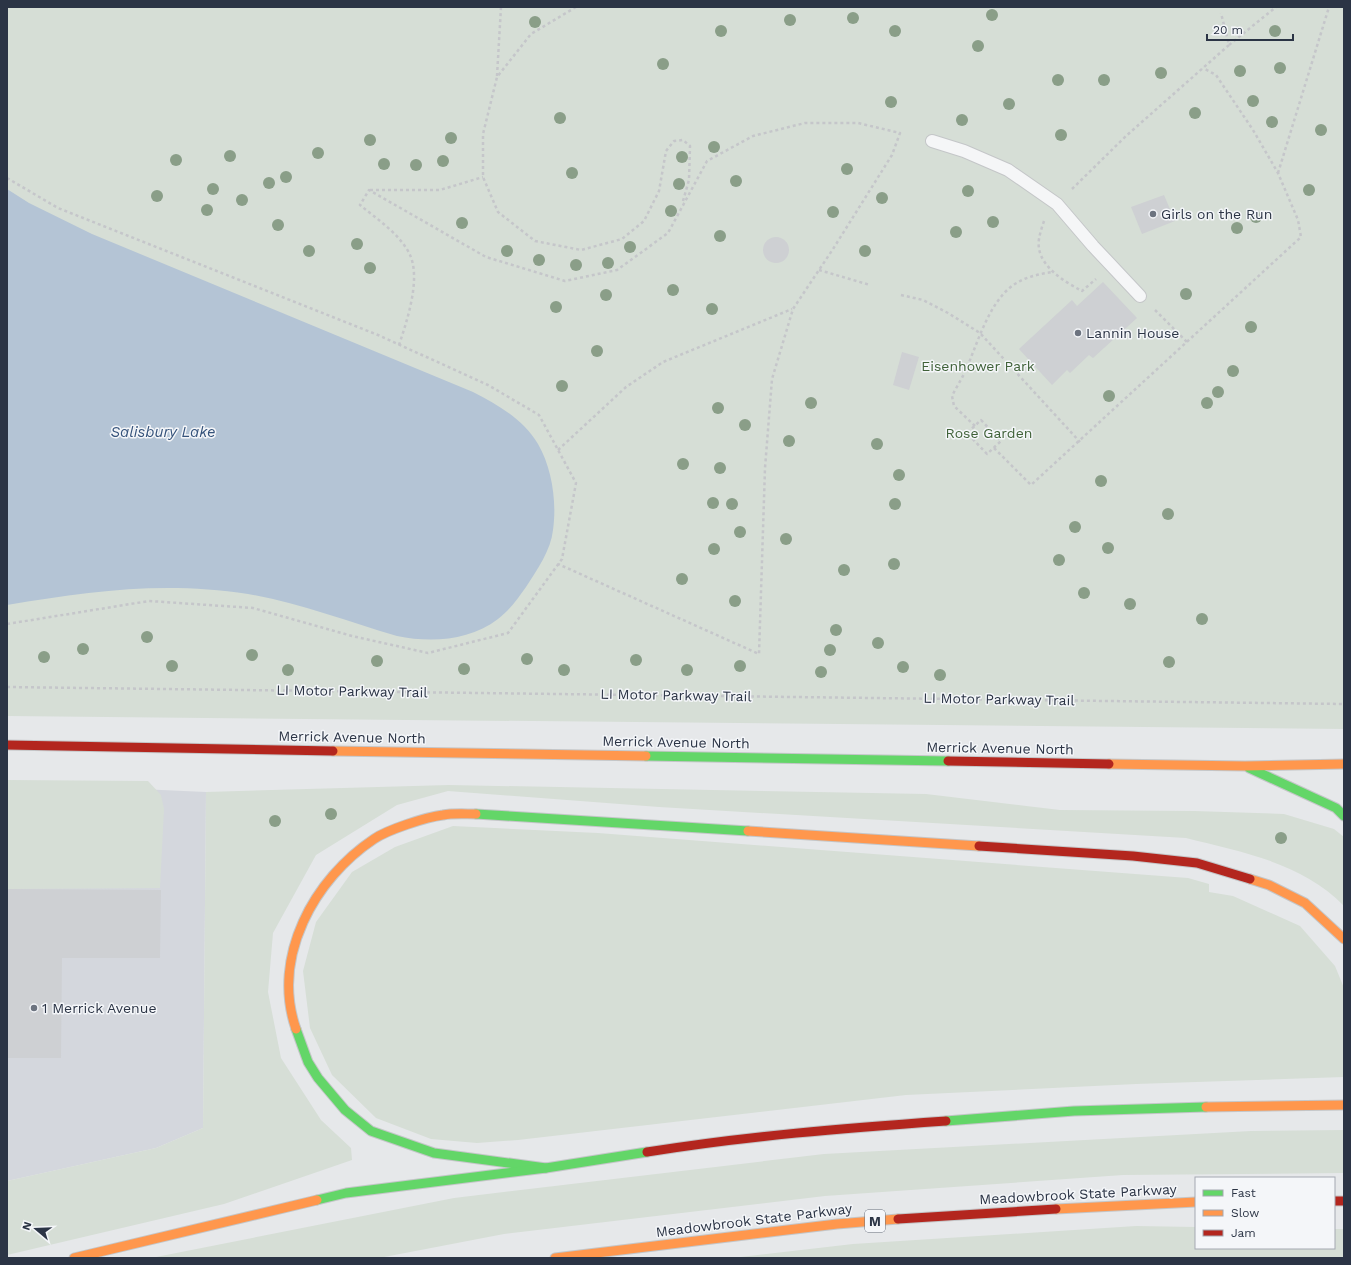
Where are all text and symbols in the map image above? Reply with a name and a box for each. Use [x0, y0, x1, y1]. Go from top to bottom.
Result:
scale bar [1207, 16, 1293, 42]
text: 20 m [1213, 23, 1243, 37]
place label: Girls on the Run [1161, 206, 1272, 222]
marker: Girls on the Run [1148, 209, 1158, 219]
place label: Lannin House [1086, 325, 1179, 341]
marker: Lannin House [1073, 328, 1083, 338]
park label: Eisenhower Park [921, 358, 1035, 374]
water label: Salisbury Lake [110, 423, 216, 441]
park label: Rose Garden [946, 425, 1032, 441]
street label: LI Motor Parkway Trail [276, 682, 428, 700]
street label: LI Motor Parkway Trail [600, 686, 752, 704]
street label: LI Motor Parkway Trail [923, 690, 1075, 708]
street label: Merrick Avenue North [278, 728, 426, 746]
street label: Merrick Avenue North [602, 733, 750, 751]
street label: Merrick Avenue North [926, 739, 1074, 757]
place label: 1 Merrick Avenue [42, 1000, 157, 1016]
marker: 1 Merrick Avenue [29, 1003, 39, 1013]
legend [1195, 1177, 1335, 1249]
street label: Meadowbrook State Parkway [979, 1181, 1178, 1207]
text: Fast [1231, 1186, 1256, 1200]
street label: Meadowbrook State Parkway [655, 1200, 854, 1240]
text: Slow [1231, 1206, 1259, 1220]
north arrow [16, 1209, 56, 1249]
road number: M [865, 1210, 885, 1232]
text: N [20, 1220, 34, 1232]
text: Jam [1231, 1226, 1256, 1240]

